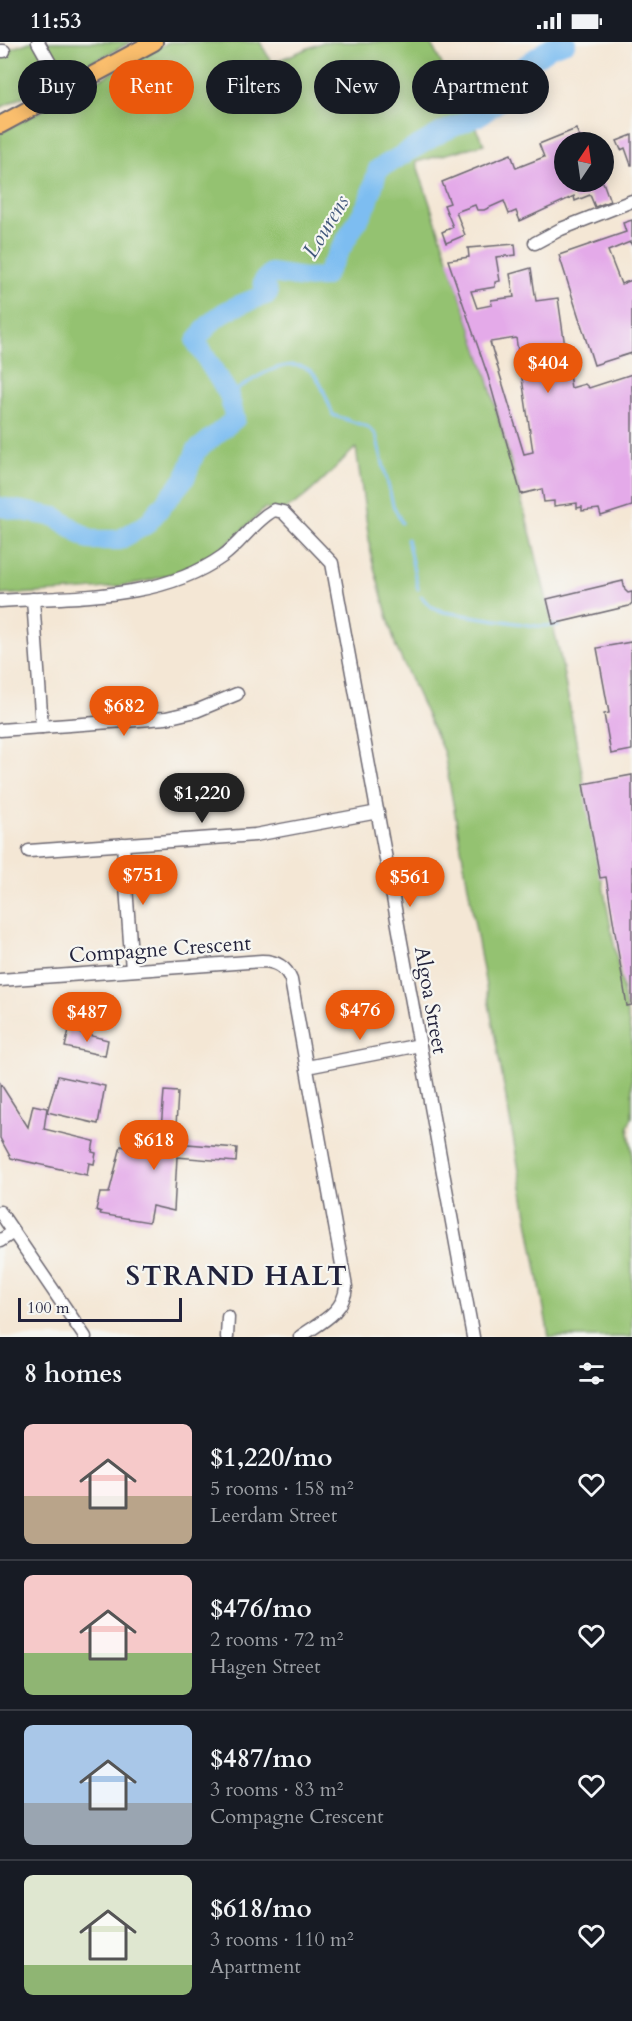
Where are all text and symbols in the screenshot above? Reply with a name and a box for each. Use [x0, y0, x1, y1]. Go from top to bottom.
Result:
text: 11:53 [30, 6, 81, 36]
chip: Buy [18, 60, 97, 114]
chip: Rent [109, 60, 194, 114]
chip: Filters [206, 60, 302, 114]
chip: New [314, 60, 400, 114]
chip: Apartment [412, 60, 549, 114]
north arrow [554, 132, 614, 192]
map controls [554, 132, 614, 192]
water label: Lourens [295, 189, 357, 264]
pin: $404 [512, 343, 584, 394]
text: $404 [528, 349, 568, 376]
pin: $682 [88, 686, 160, 737]
text: $682 [104, 692, 144, 719]
pin: $1,220 [153, 773, 251, 824]
text: $1,220 [173, 779, 231, 806]
pin: $751 [107, 855, 179, 906]
pin: $561 [374, 857, 446, 908]
text: $751 [123, 861, 163, 888]
text: $561 [390, 863, 430, 890]
street label: Compagne Crescent [68, 929, 252, 970]
street label: Algoa Street [407, 944, 454, 1056]
pin: $476 [324, 990, 396, 1041]
pin: $487 [51, 992, 123, 1043]
text: $476 [340, 996, 380, 1023]
text: $487 [67, 998, 107, 1025]
pin: $618 [118, 1120, 190, 1171]
text: $618 [134, 1126, 174, 1153]
district label: STRAND HALT [126, 1258, 348, 1295]
scale bar [18, 1295, 182, 1322]
text: 100 m [27, 1297, 69, 1319]
text: 8 homes [24, 1356, 122, 1391]
icon: filters [575, 1357, 608, 1390]
text: $1,220/mo [210, 1440, 333, 1475]
icon: home [72, 1448, 144, 1520]
icon: heart [575, 1468, 608, 1501]
text: 5 rooms · 158 m² [210, 1475, 354, 1502]
text: Leerdam Street [210, 1502, 337, 1529]
text: $476/mo [210, 1591, 312, 1626]
icon: home [72, 1599, 144, 1671]
icon: heart [575, 1619, 608, 1652]
text: 2 rooms · 72 m² [210, 1626, 343, 1653]
text: Hagen Street [210, 1653, 321, 1680]
text: $487/mo [210, 1741, 312, 1776]
icon: home [72, 1749, 144, 1821]
icon: heart [575, 1769, 608, 1802]
text: 3 rooms · 83 m² [210, 1776, 343, 1803]
text: Compagne Crescent [210, 1803, 384, 1830]
text: $618/mo [210, 1891, 312, 1926]
icon: home [72, 1899, 144, 1971]
icon: heart [575, 1919, 608, 1952]
text: 3 rooms · 110 m² [210, 1926, 354, 1953]
text: Apartment [210, 1953, 301, 1980]

